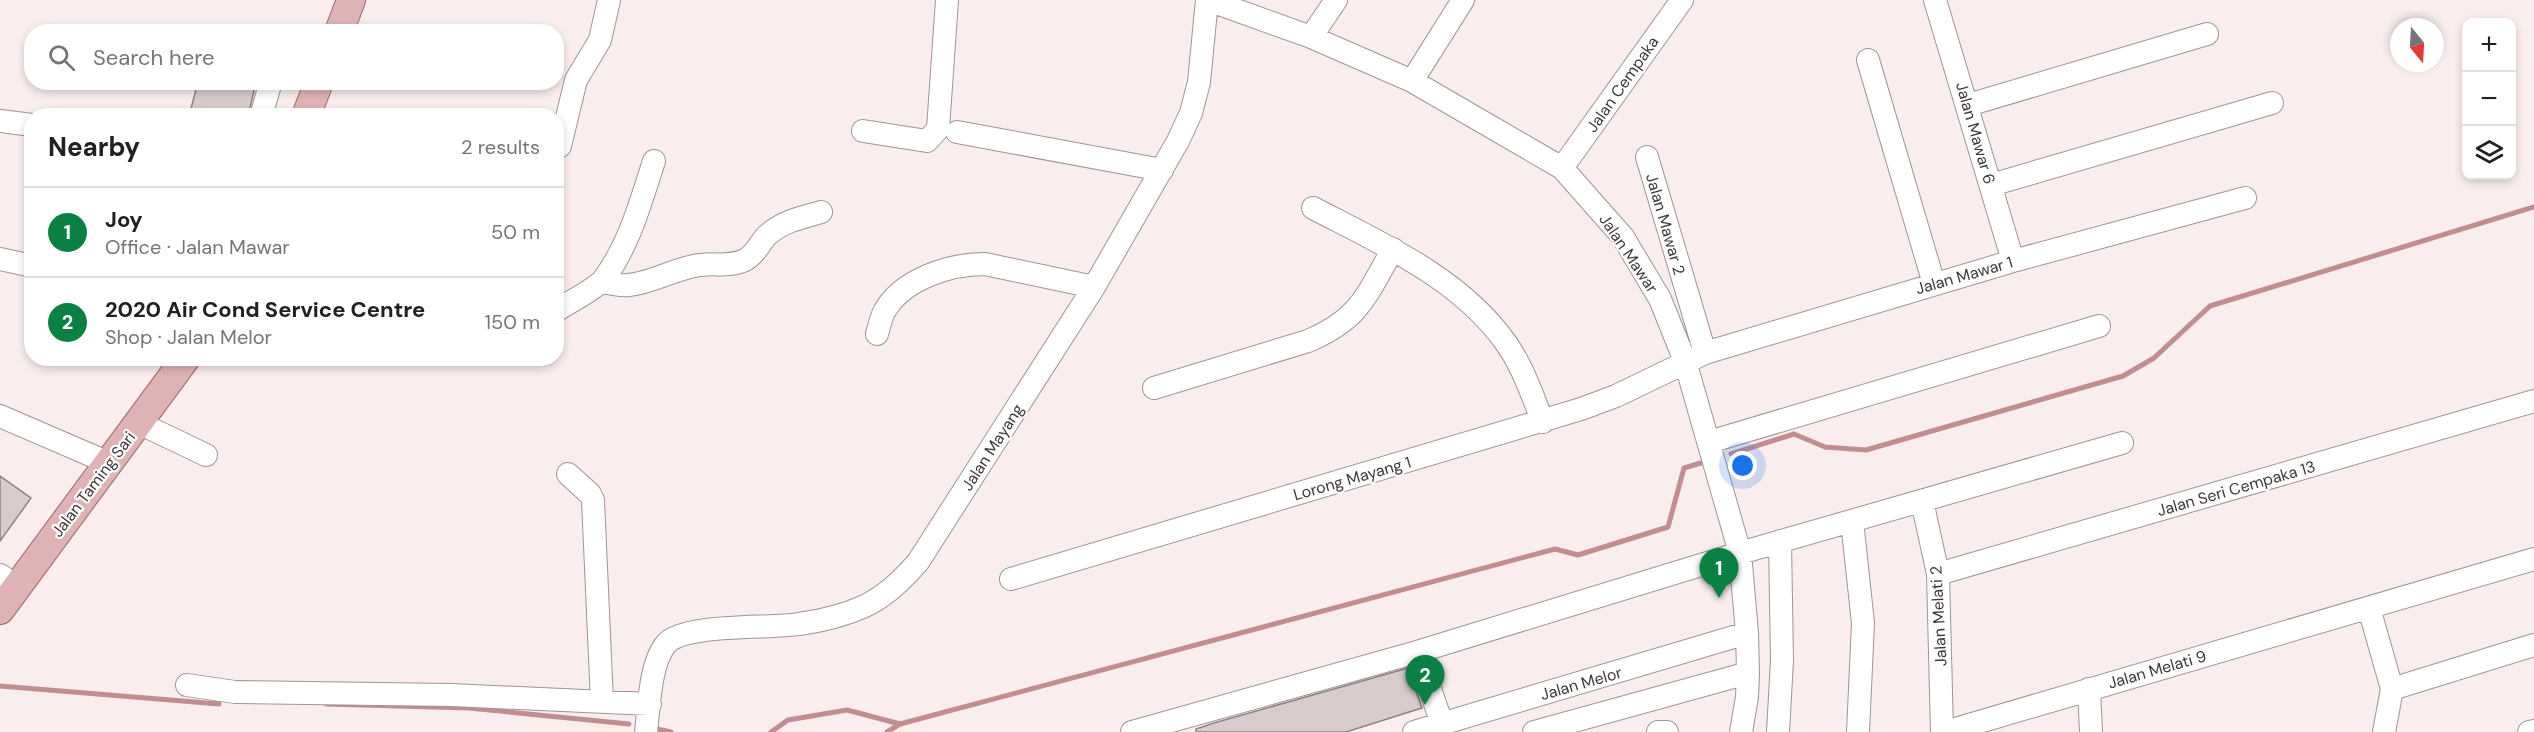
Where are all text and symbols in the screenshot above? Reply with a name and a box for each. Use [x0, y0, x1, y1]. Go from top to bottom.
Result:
north arrow [2390, 18, 2444, 72]
map controls [2462, 18, 2516, 180]
button: + [2462, 18, 2516, 72]
search box [24, 24, 564, 90]
street label: Jalan Cempaka [1581, 32, 1663, 136]
icon: search [45, 41, 78, 74]
text: Search here [93, 43, 214, 72]
button: − [2462, 72, 2516, 126]
street label: Jalan Mawar 6 [1951, 80, 2000, 187]
button: layers [2462, 126, 2516, 180]
text: Nearby [48, 130, 140, 164]
text: 2 results [461, 134, 540, 160]
street label: Jalan Mawar 2 [1641, 171, 1690, 277]
text: Joy [105, 205, 143, 234]
street label: Jalan Mawar [1594, 210, 1663, 297]
text: 1 [64, 219, 71, 245]
text: 50 m [491, 219, 540, 245]
text: Office · Jalan Mawar [105, 234, 290, 260]
street label: Jalan Mawar 1 [1913, 252, 2015, 299]
text: 2020 Air Cond Service Centre [105, 295, 425, 324]
text: 2 [62, 309, 73, 335]
text: 150 m [485, 309, 540, 335]
text: Shop · Jalan Melor [105, 324, 272, 350]
street label: Jalan Mayang [956, 400, 1028, 495]
street label: Jalan Taming Sari [47, 427, 140, 541]
your location [1728, 451, 1757, 480]
street label: Lorong Mayang 1 [1291, 452, 1413, 505]
street label: Jalan Seri Cempaka 13 [2155, 456, 2318, 521]
pin: 1 [1700, 548, 1738, 598]
street label: Jalan Melati 2 [1925, 565, 1952, 667]
street label: Jalan Melati 9 [2105, 645, 2209, 694]
pin: 2 [1406, 656, 1444, 705]
street label: Jalan Melor [1538, 662, 1624, 705]

